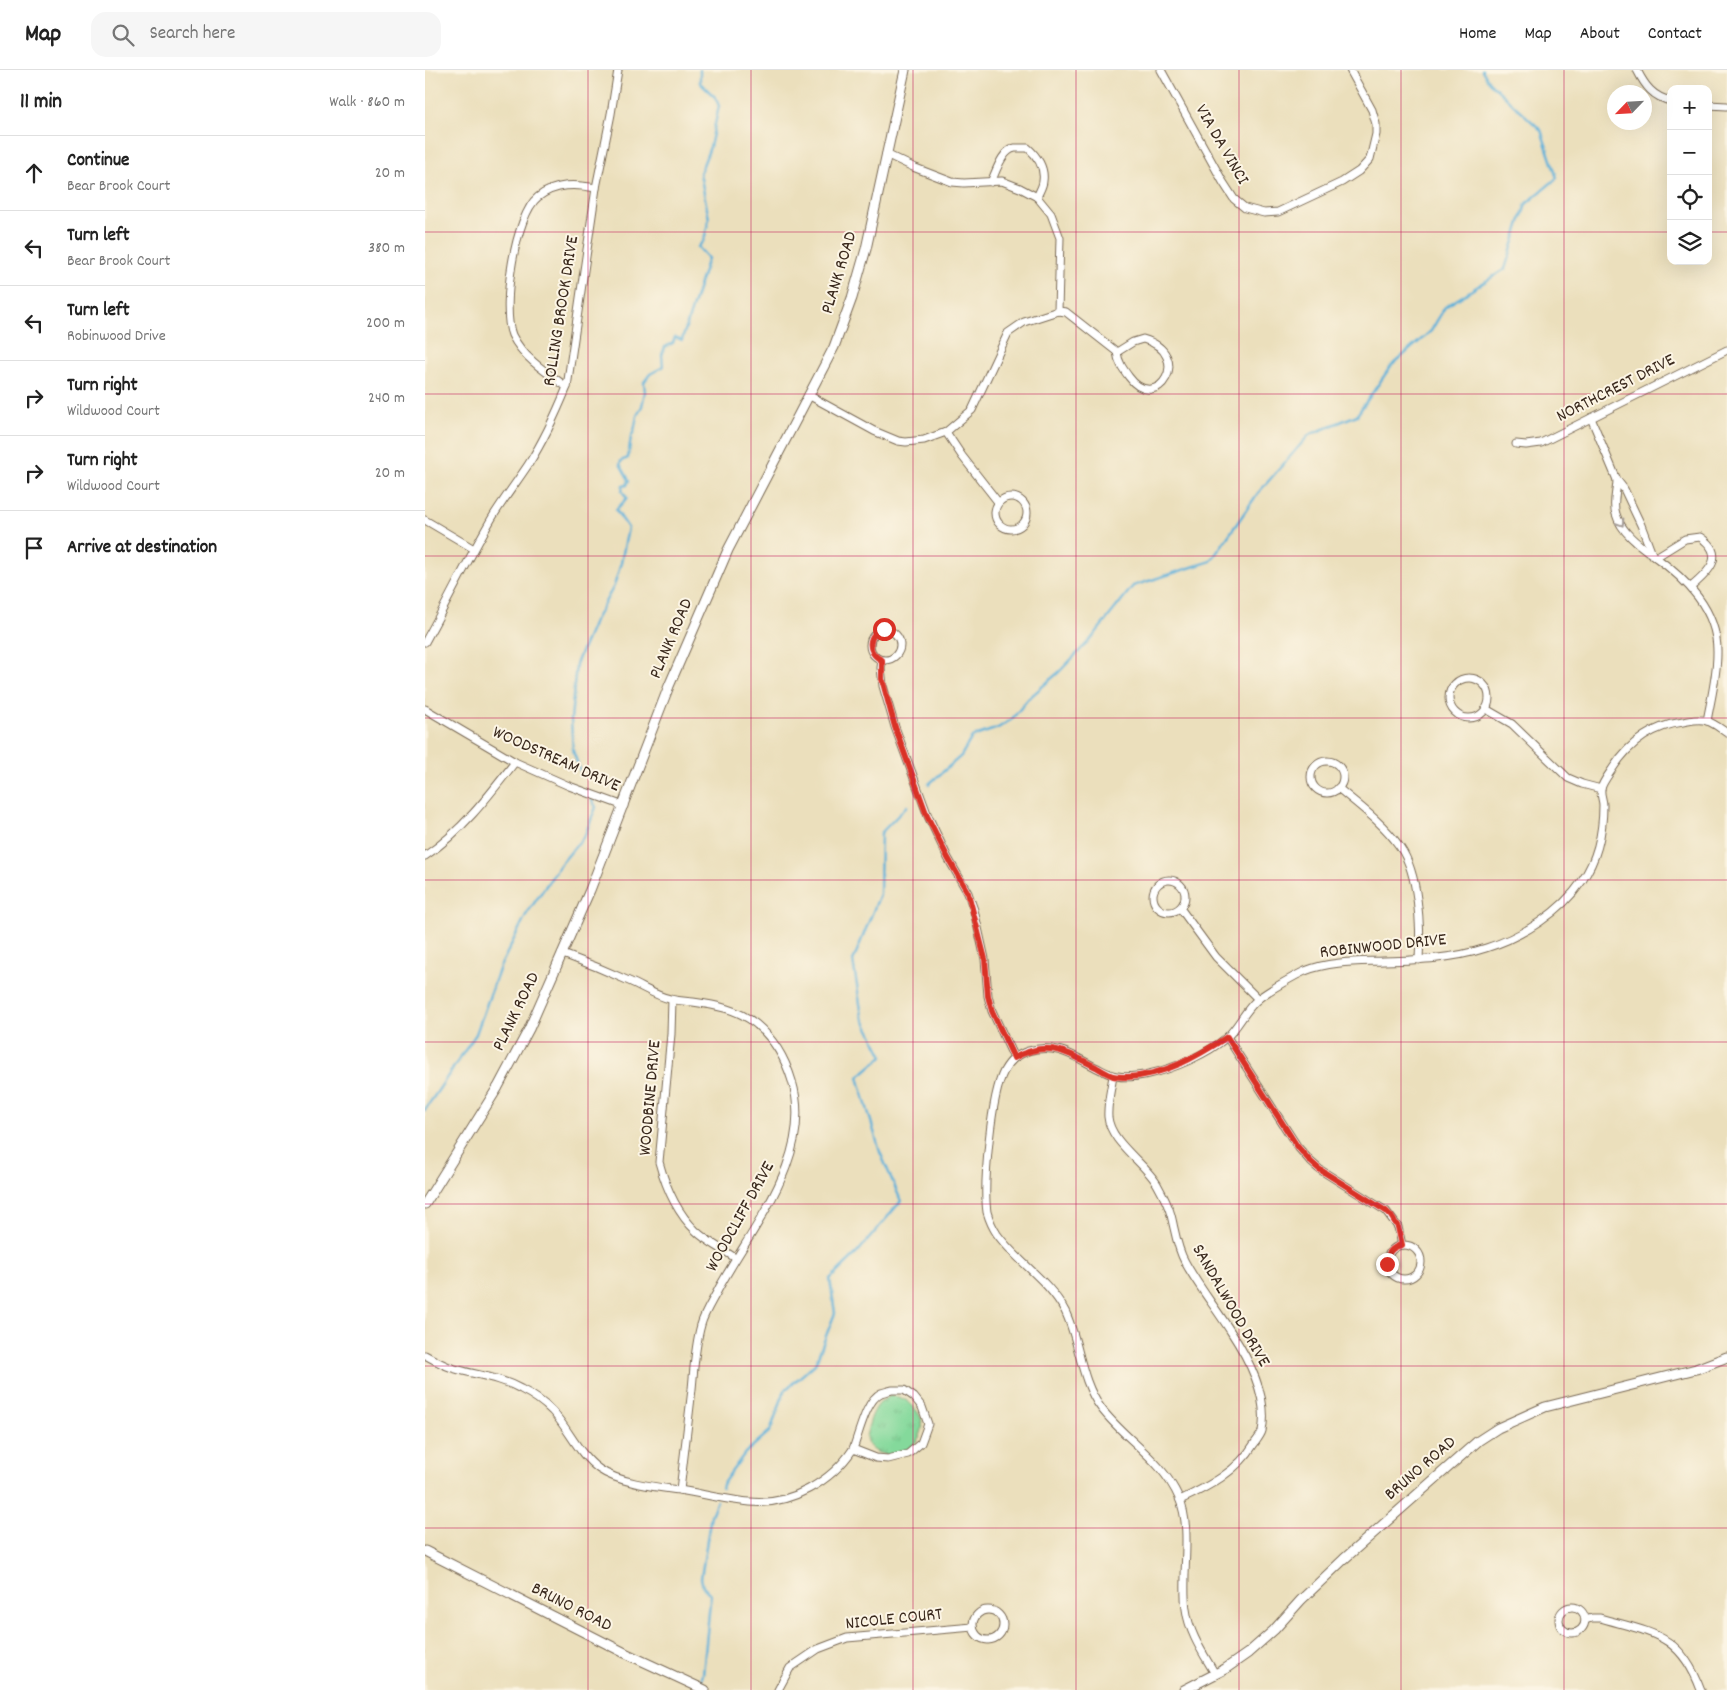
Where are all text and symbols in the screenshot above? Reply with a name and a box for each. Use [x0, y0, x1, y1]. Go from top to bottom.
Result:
search box [91, 12, 441, 57]
text: Map [25, 18, 61, 52]
icon: search [109, 21, 137, 49]
text: Search here [149, 21, 235, 48]
text: Home [1459, 22, 1496, 47]
text: Map [1524, 22, 1552, 47]
text: About [1580, 22, 1620, 47]
text: Contact [1648, 22, 1702, 47]
north arrow [1607, 85, 1652, 130]
map controls [1667, 85, 1712, 265]
button: + [1667, 85, 1712, 130]
text: 11 min [20, 88, 62, 118]
text: Walk · 860 m [329, 91, 405, 114]
street label: VIA DA VINCI [1188, 100, 1254, 190]
button: − [1667, 130, 1712, 175]
text: Continue [67, 148, 129, 175]
icon: ahead [20, 159, 48, 187]
text: 20 m [375, 162, 405, 185]
text: Bear Brook Court [67, 175, 170, 198]
button: locate [1667, 175, 1712, 220]
button: layers [1667, 220, 1712, 265]
text: Turn left [67, 223, 130, 250]
street label: PLANK ROAD [816, 229, 864, 317]
icon: left [20, 234, 48, 262]
street label: ROLLING BROOK DRIVE [538, 234, 586, 388]
text: 380 m [368, 237, 405, 260]
text: Bear Brook Court [67, 250, 170, 273]
text: Turn left [67, 298, 130, 325]
icon: left [20, 309, 48, 337]
text: 200 m [366, 312, 405, 335]
text: Robinwood Drive [67, 325, 166, 348]
street label: NORTHCREST DRIVE [1552, 348, 1680, 430]
text: Turn right [67, 373, 138, 400]
icon: right [20, 384, 48, 412]
text: 240 m [368, 387, 405, 410]
text: Wildwood Court [67, 400, 160, 423]
text: Turn right [67, 448, 138, 475]
icon: right [20, 459, 48, 487]
text: 20 m [375, 462, 405, 485]
text: Wildwood Court [67, 475, 160, 498]
one-way arrow [1614, 518, 1624, 527]
icon: arrive [20, 534, 48, 562]
text: Arrive at destination [67, 535, 217, 562]
street label: PLANK ROAD [644, 595, 700, 683]
route start [873, 618, 896, 641]
street label: WOODSTREAM DRIVE [488, 721, 624, 799]
street label: ROBINWOOD DRIVE [1319, 928, 1447, 966]
street label: PLANK ROAD [487, 968, 547, 1056]
street label: WOODBINE DRIVE [633, 1039, 669, 1157]
street label: WOODCLIFF DRIVE [700, 1157, 782, 1277]
street label: SANDALWOOD DRIVE [1185, 1240, 1275, 1372]
route end [1376, 1253, 1399, 1276]
street label: BRUNO ROAD [1380, 1431, 1462, 1507]
street label: BRUNO ROAD [526, 1577, 616, 1639]
street label: NICOLE COURT [844, 1602, 944, 1638]

